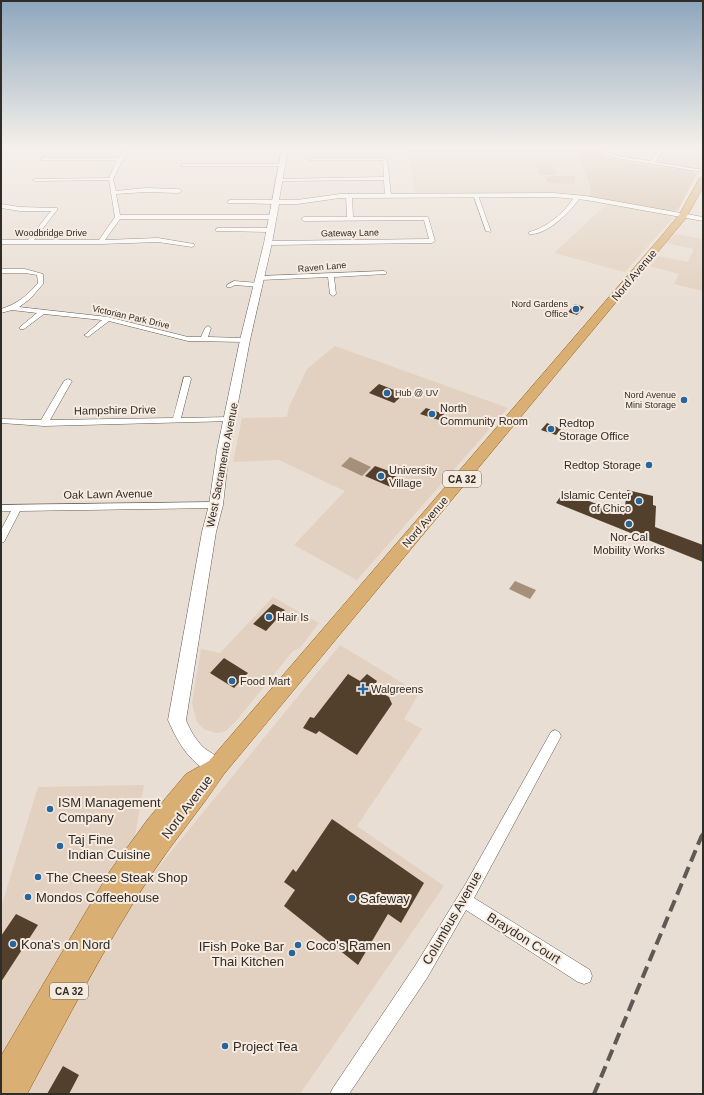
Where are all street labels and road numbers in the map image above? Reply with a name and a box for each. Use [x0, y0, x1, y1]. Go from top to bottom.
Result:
street label: Gateway Lane [321, 227, 379, 239]
street label: Woodbridge Drive [15, 228, 87, 238]
street label: Nord Avenue [609, 247, 659, 303]
street label: Raven Lane [297, 260, 347, 274]
street label: Victorian Park Drive [91, 303, 171, 331]
street label: West Sacramento Avenue [204, 402, 240, 528]
street label: Hampshire Drive [74, 403, 156, 417]
road number: CA 32 [443, 471, 481, 487]
street label: Oak Lawn Avenue [63, 487, 153, 501]
street label: Nord Avenue [400, 494, 450, 550]
street label: Nord Avenue [158, 773, 216, 841]
street label: Columbus Avenue [419, 869, 485, 967]
street label: Braydon Court [484, 909, 564, 967]
road number: CA 32 [50, 983, 88, 999]

